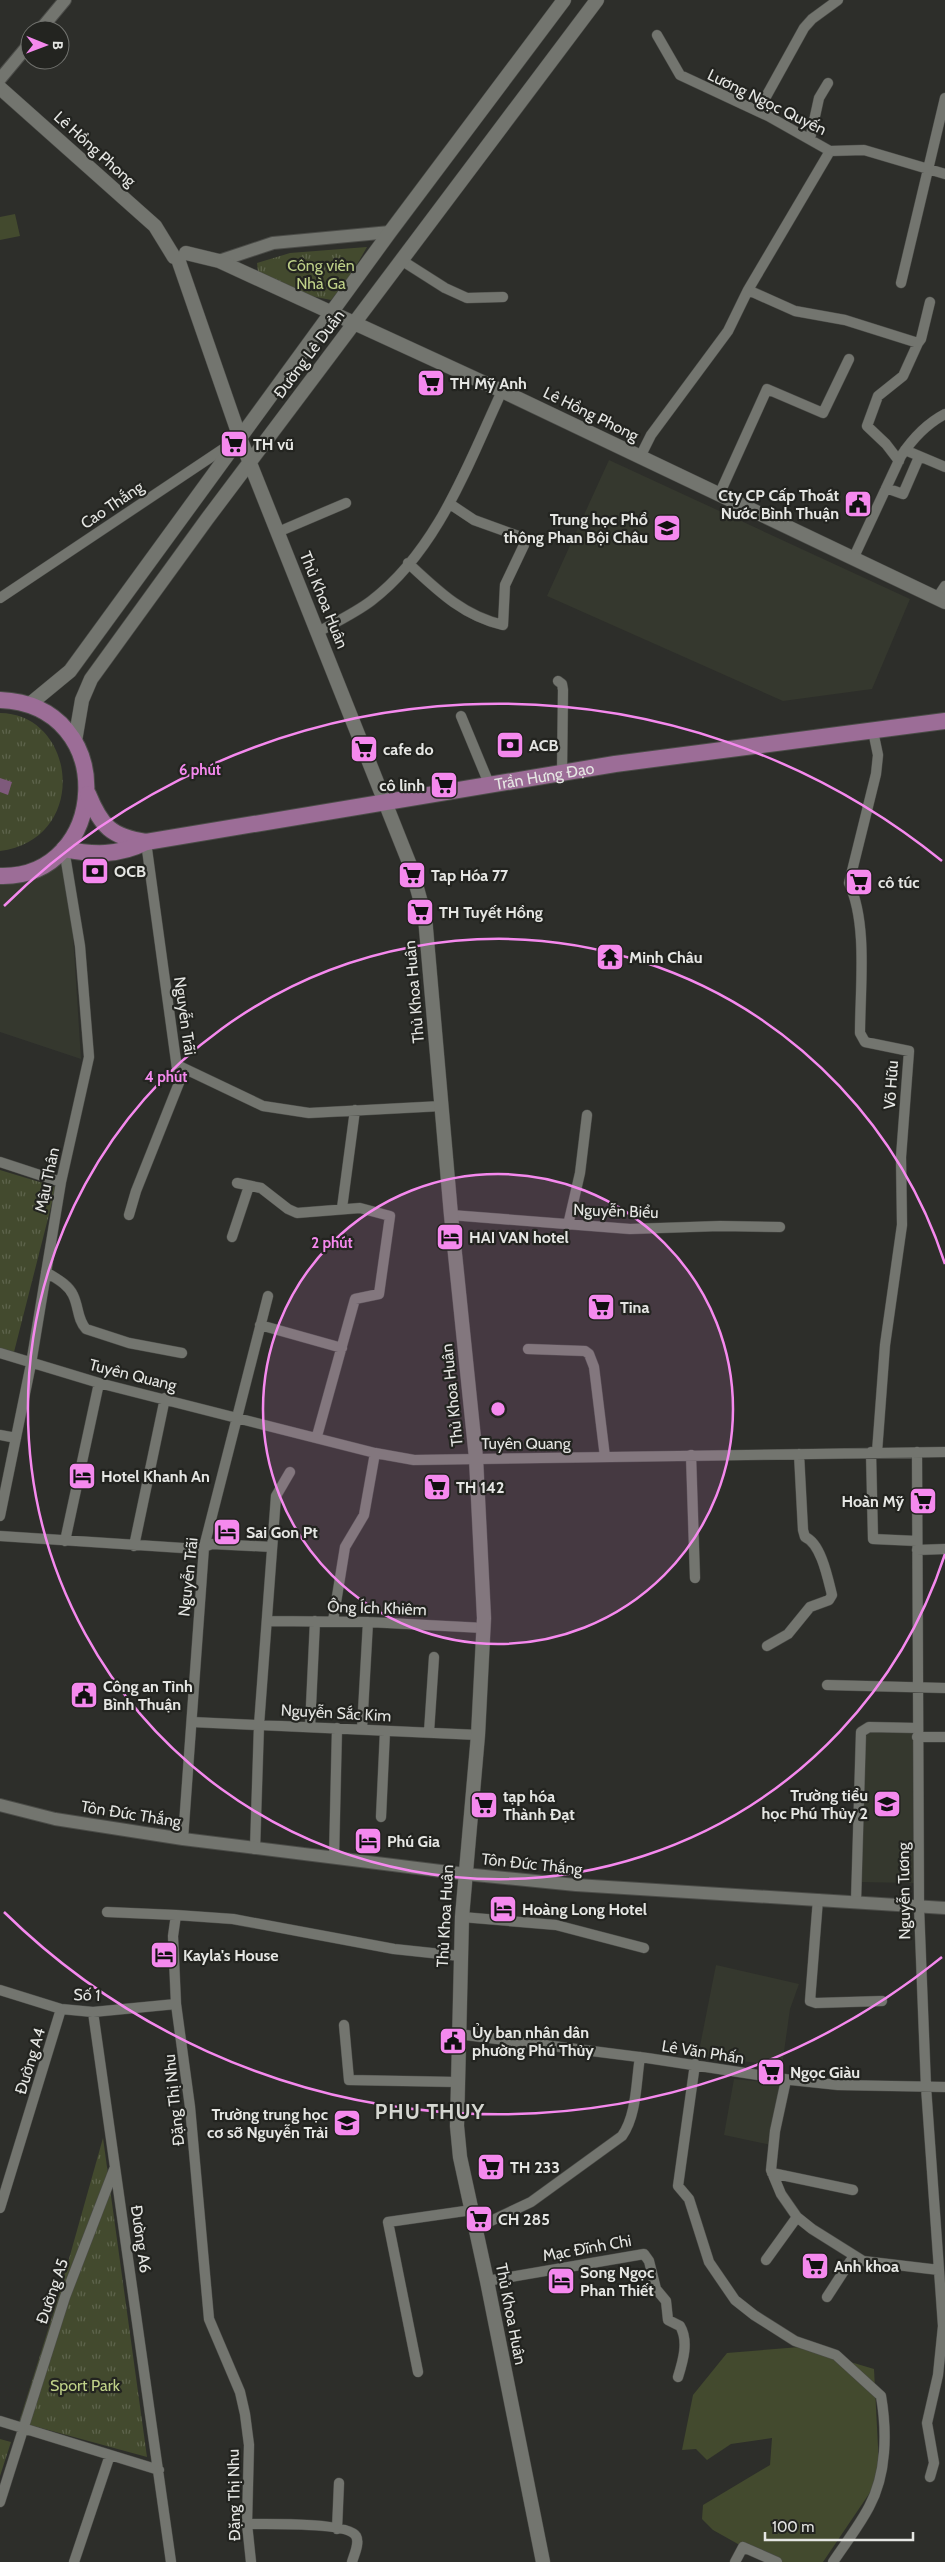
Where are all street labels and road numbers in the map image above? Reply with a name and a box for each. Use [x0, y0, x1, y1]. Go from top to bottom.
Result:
street label: Lương Ngọc Quyến [704, 65, 830, 139]
street label: Lê Hồng Phong [50, 107, 141, 191]
street label: Đường Lê Duẩn [270, 306, 348, 402]
street label: Lê Hồng Phong [540, 383, 643, 446]
street label: Cao Thắng [77, 477, 148, 533]
street label: Thủ Khoa Huân [296, 549, 352, 651]
street label: Trần Hưng Đạo [493, 758, 596, 793]
street label: Thủ Khoa Huân [400, 940, 428, 1044]
street label: Nguyễn Trãi [170, 975, 200, 1057]
street label: Võ Hữu [880, 1060, 902, 1110]
street label: Mậu Thân [31, 1146, 63, 1214]
street label: Nguyễn Biểu [573, 1200, 659, 1222]
street label: Thủ Khoa Huân [437, 1343, 467, 1447]
street label: Tuyên Quang [87, 1355, 180, 1395]
street label: Tuyên Quang [481, 1434, 572, 1453]
street label: Nguyễn Trãi [174, 1537, 202, 1617]
street label: Ông Ích Khiêm [327, 1597, 427, 1619]
street label: Nguyễn Sắc Kim [280, 1701, 392, 1725]
street label: Tôn Đức Thắng [80, 1797, 183, 1831]
street label: Nguyễn Tương [894, 1841, 914, 1940]
street label: Tôn Đức Thắng [481, 1849, 584, 1879]
street label: Thủ Khoa Huân [433, 1864, 457, 1968]
street label: Số 1 [73, 1985, 101, 2005]
street label: Đường A4 [11, 2025, 49, 2097]
street label: Lê Văn Phấn [660, 2036, 746, 2068]
street label: Đặng Thị Nhu [160, 2053, 188, 2147]
street label: Đường A6 [127, 2204, 155, 2274]
street label: Mạc Đĩnh Chi [541, 2231, 633, 2265]
street label: Đường A5 [32, 2256, 72, 2326]
street label: Thủ Khoa Huân [492, 2262, 530, 2366]
street label: Đặng Thị Nhu [224, 2449, 244, 2541]

